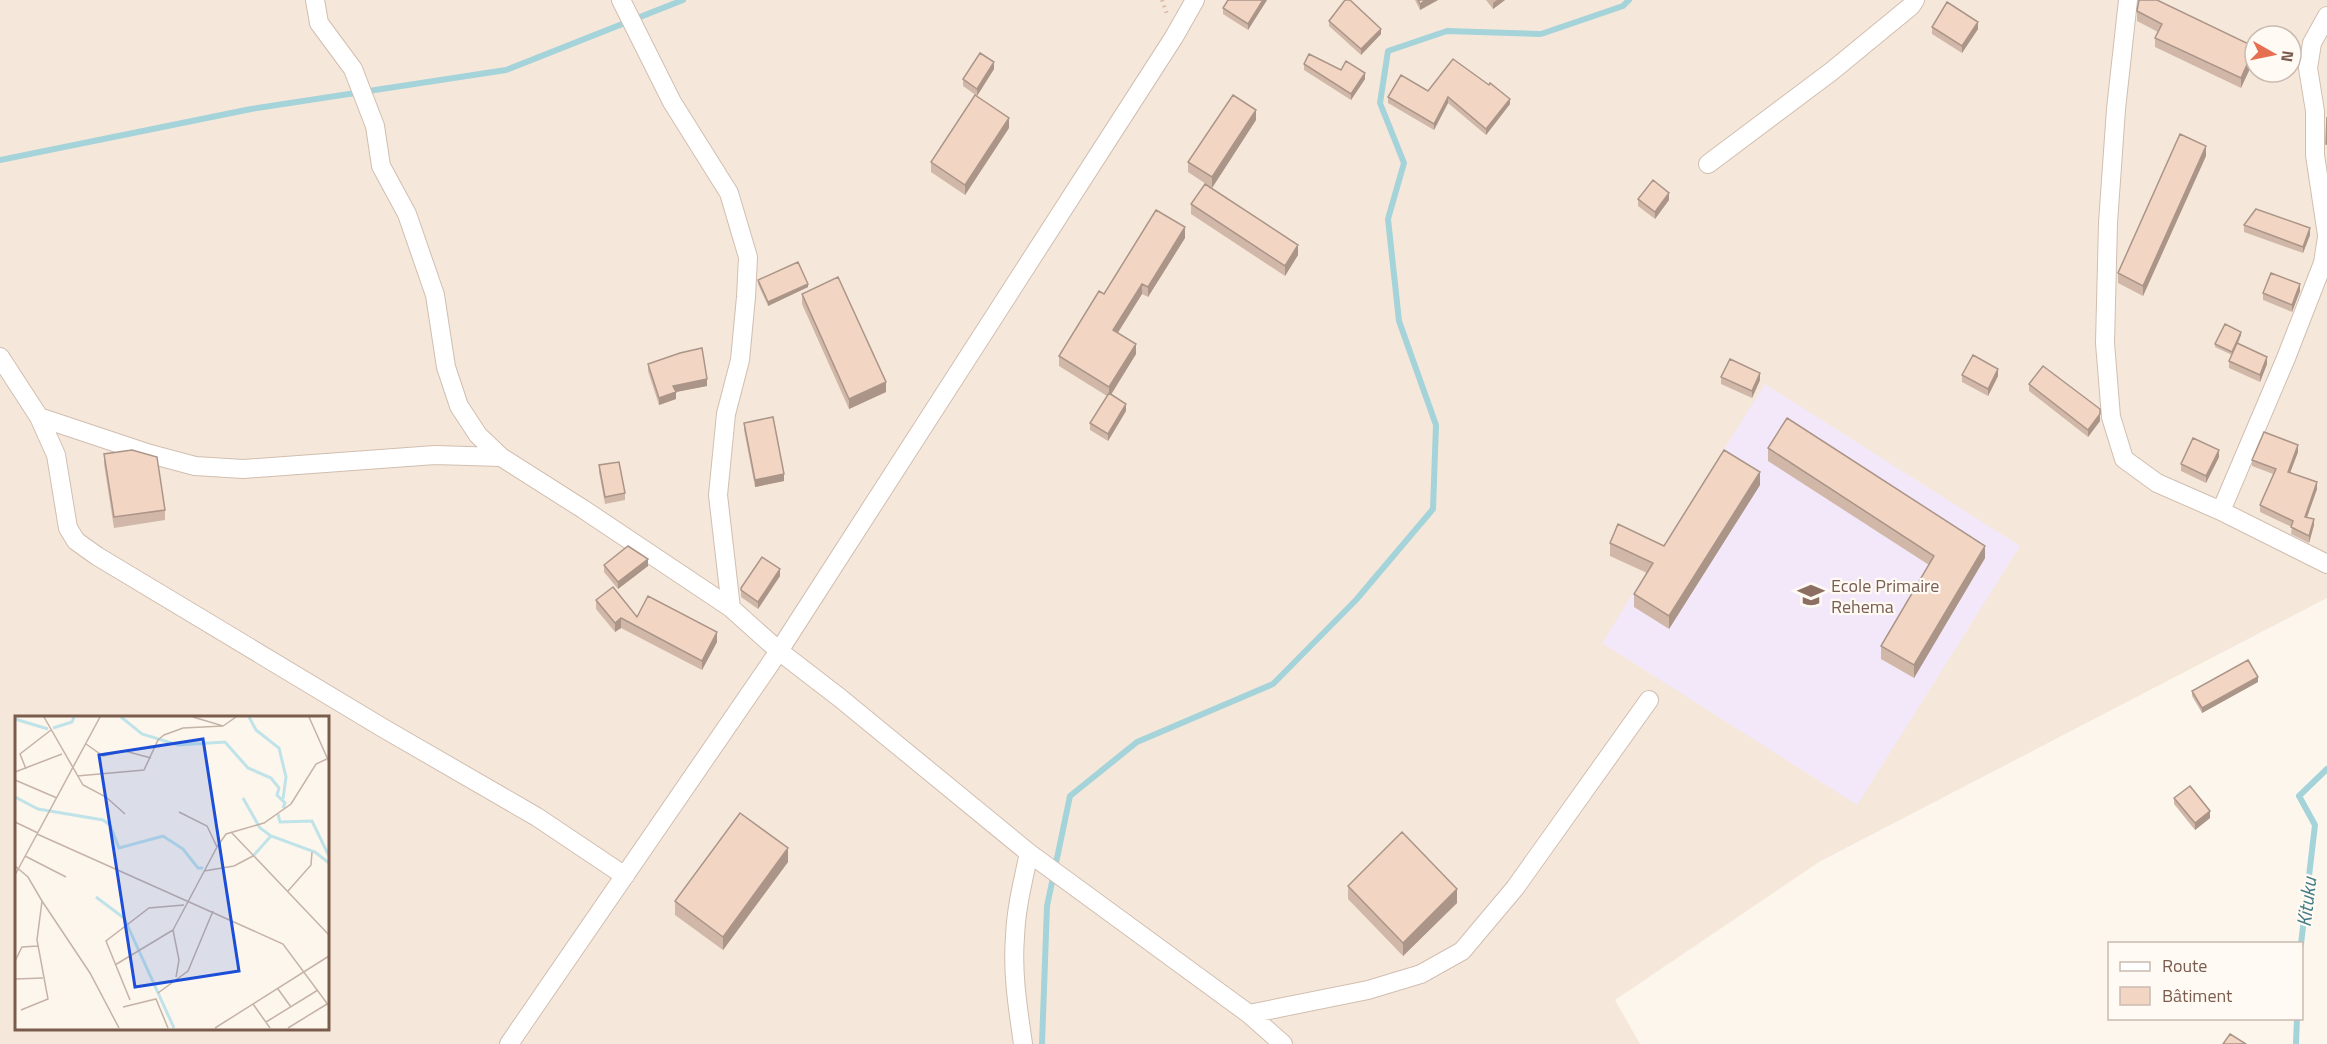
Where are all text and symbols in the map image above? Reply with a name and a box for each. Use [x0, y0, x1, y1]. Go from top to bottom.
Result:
north arrow [2243, 24, 2303, 84]
text: N [2275, 49, 2301, 64]
place label: Ecole Primaire Rehema [1831, 572, 1939, 620]
school or university icon: Ecole Primaire Rehema [1796, 580, 1826, 610]
inset map [15, 716, 328, 1029]
water label: Kituku [2288, 874, 2325, 929]
legend [2108, 942, 2303, 1020]
text: Route [2162, 952, 2207, 979]
text: Bâtiment [2162, 982, 2233, 1009]

